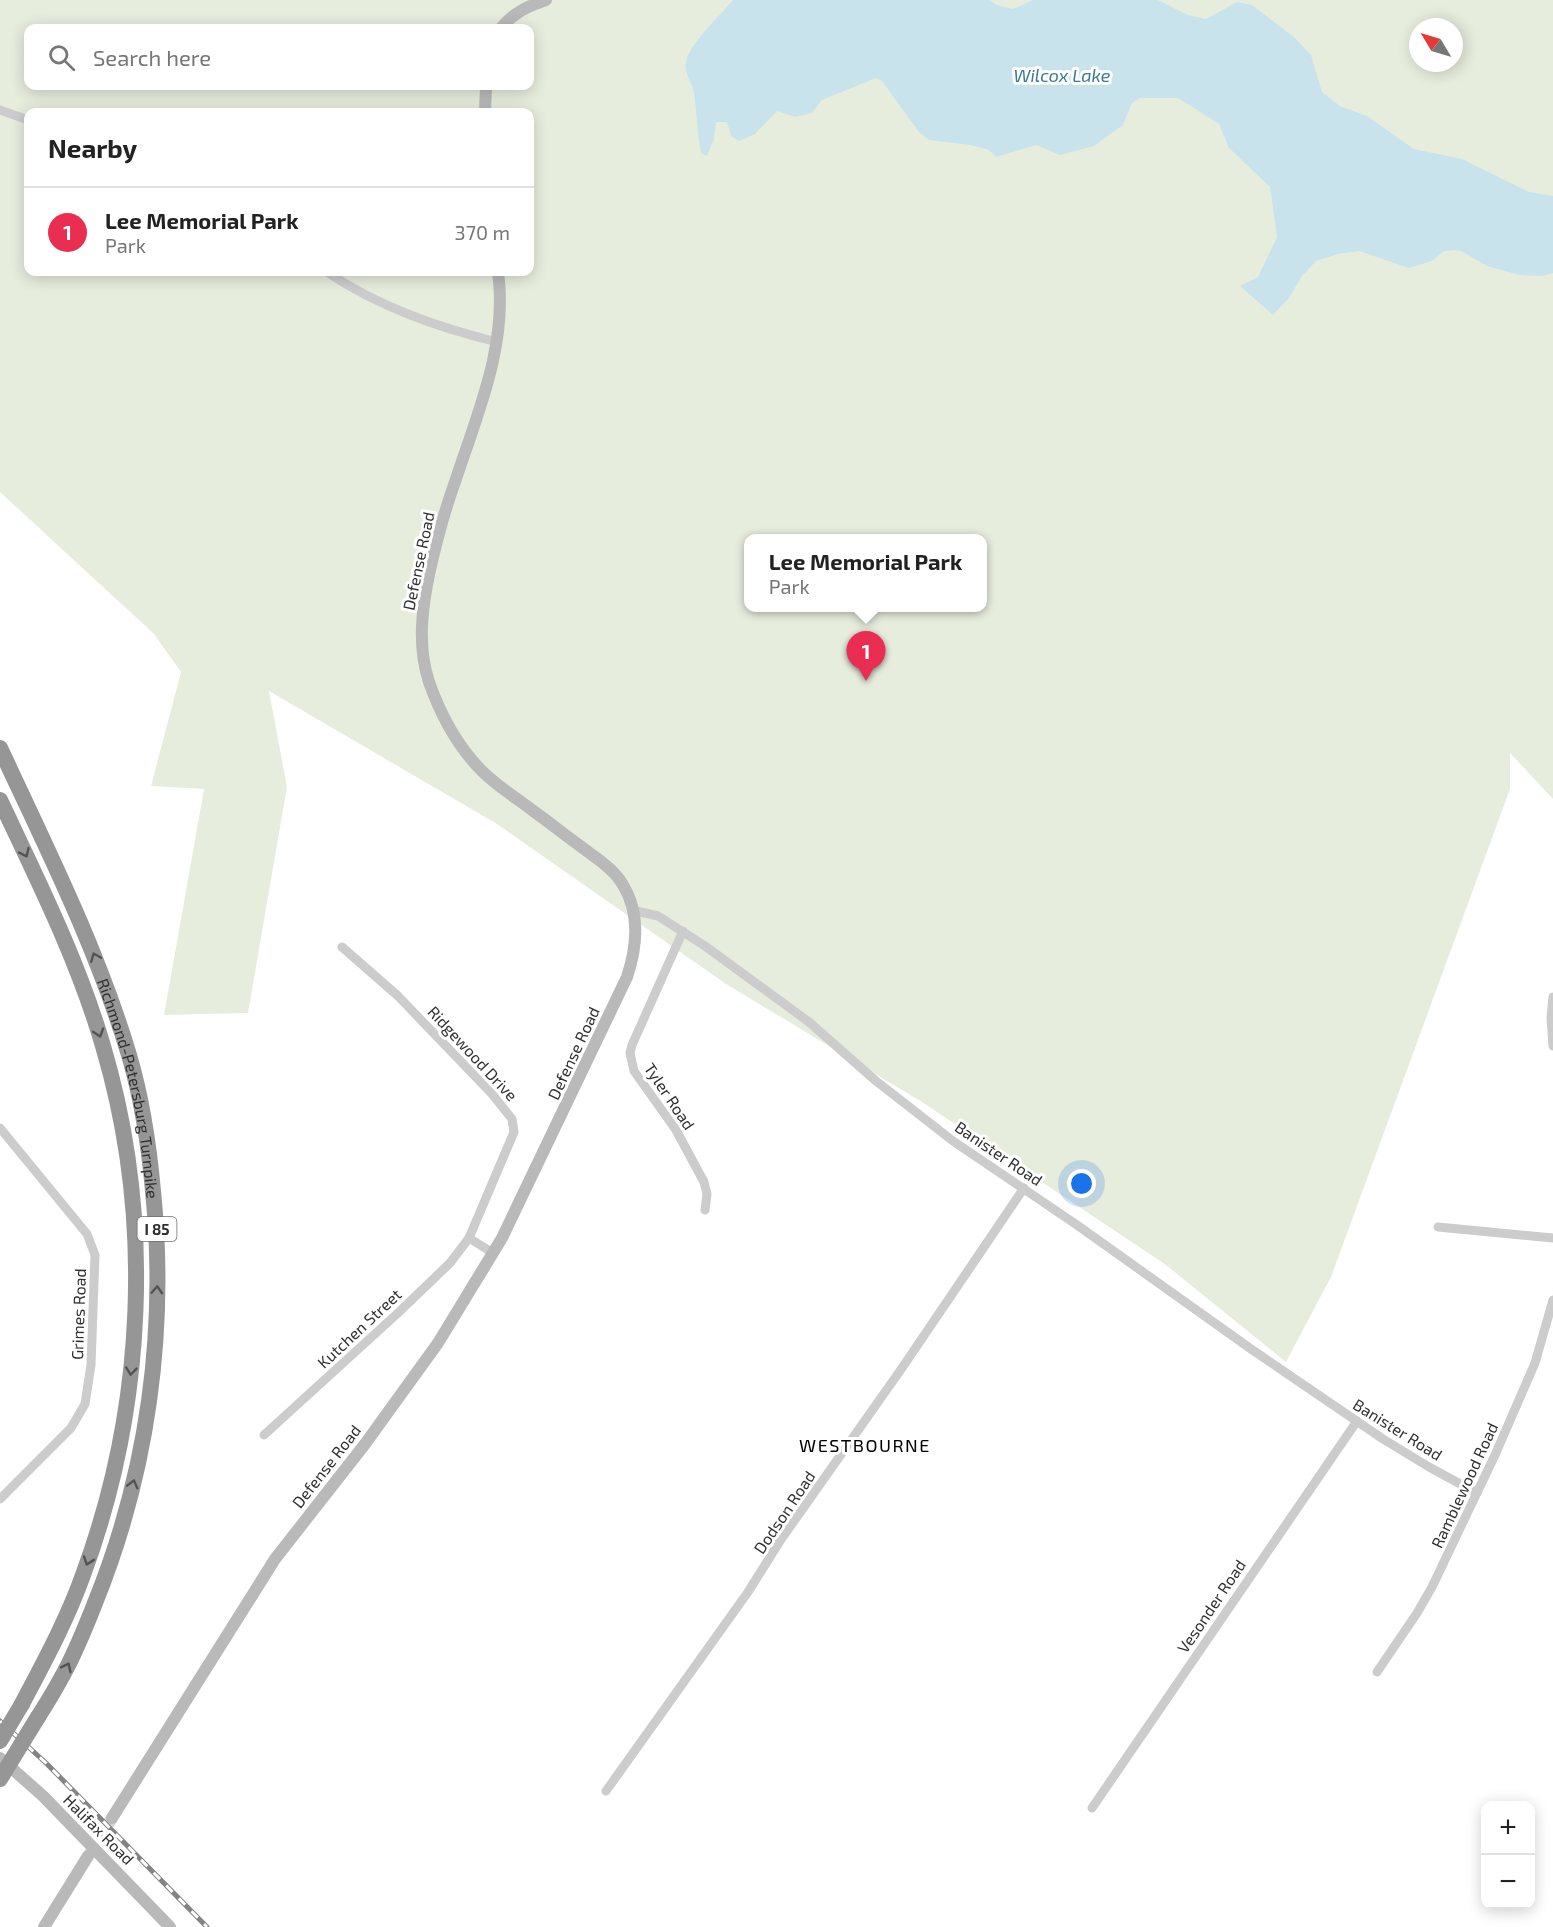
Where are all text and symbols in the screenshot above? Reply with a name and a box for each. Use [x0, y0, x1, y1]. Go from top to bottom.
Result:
north arrow [1409, 18, 1463, 72]
search box [24, 24, 534, 90]
icon: search [45, 41, 78, 74]
text: Search here [93, 44, 211, 70]
water label: Wilcox Lake [1013, 64, 1111, 86]
text: Nearby [48, 132, 137, 163]
text: Lee Memorial Park [105, 207, 298, 233]
text: 1 [63, 220, 72, 244]
text: 370 m [455, 220, 510, 244]
text: Park [105, 233, 146, 257]
street label: Defense Road [398, 510, 438, 612]
popup [744, 534, 987, 612]
text: Lee Memorial Park [769, 548, 962, 574]
text: Park [769, 574, 810, 598]
pin: 1 [846, 632, 886, 681]
one-way arrow [18, 847, 30, 858]
one-way arrow [90, 952, 102, 963]
street label: Richmond-Petersburg Turnpike [94, 976, 163, 1199]
street label: Ridgewood Drive [424, 1002, 522, 1104]
street label: Defense Road [543, 1004, 603, 1102]
one-way arrow [92, 1027, 105, 1038]
street label: Tyler Road [641, 1059, 699, 1133]
street label: Banister Road [952, 1117, 1046, 1189]
your location [1067, 1169, 1096, 1198]
road number: I 85 [138, 1217, 176, 1241]
street label: Grimes Road [67, 1268, 89, 1360]
street label: Kutchen Street [313, 1284, 405, 1372]
one-way arrow [151, 1286, 164, 1295]
one-way arrow [125, 1367, 138, 1376]
street label: Banister Road [1350, 1394, 1446, 1464]
street label: Ramblewood Road [1427, 1419, 1501, 1551]
street label: Defense Road [288, 1421, 364, 1511]
district label: WESTBOURNE [799, 1434, 931, 1456]
street label: Dodson Road [749, 1467, 819, 1557]
one-way arrow [126, 1479, 139, 1489]
one-way arrow [83, 1555, 96, 1566]
street label: Vesonder Road [1173, 1556, 1249, 1656]
one-way arrow [60, 1662, 72, 1673]
street label: Halifax Road [60, 1790, 138, 1868]
map controls [1481, 1801, 1535, 1909]
button: + [1481, 1801, 1535, 1855]
button: − [1481, 1855, 1535, 1909]

